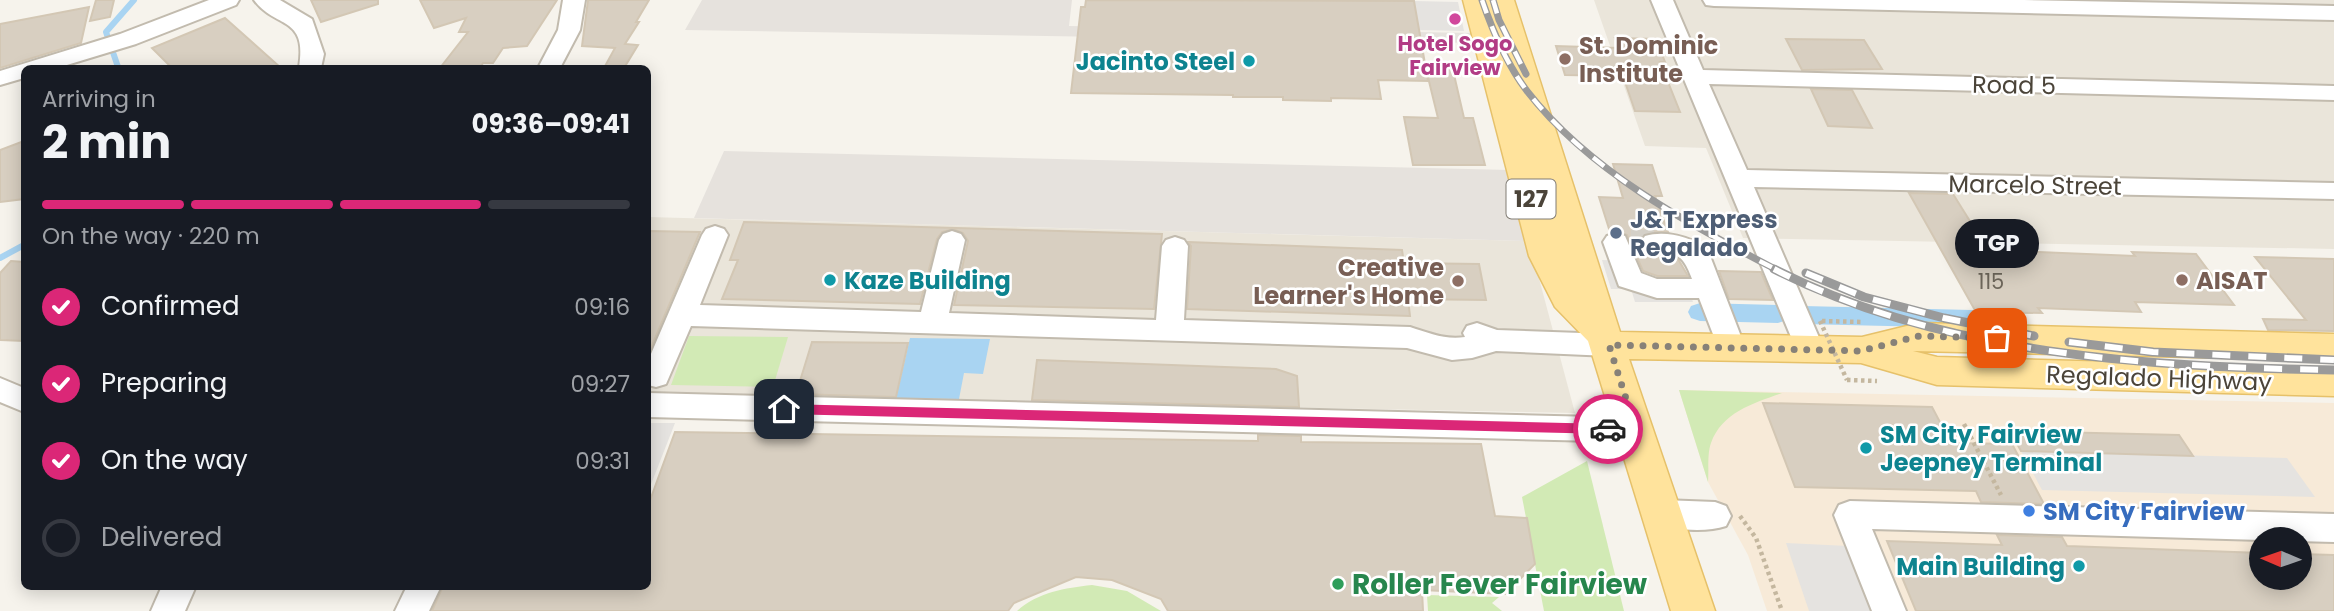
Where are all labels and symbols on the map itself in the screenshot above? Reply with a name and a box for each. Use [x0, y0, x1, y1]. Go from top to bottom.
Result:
marker: Hotel Sogo Fairview [1447, 11, 1463, 27]
place label: Hotel Sogo Fairview [1398, 29, 1512, 82]
place label: St. Dominic Institute [1579, 29, 1718, 90]
place label: Jacinto Steel [1076, 45, 1235, 78]
marker: St. Dominic Institute [1557, 51, 1573, 67]
marker: Jacinto Steel [1241, 53, 1257, 69]
street label: Road 5 [1972, 68, 2056, 102]
street label: Marcelo Street [1948, 167, 2122, 203]
road number: 127 [1506, 180, 1556, 218]
place label: J&T Express Regalado [1630, 203, 1778, 264]
callout: TGP [1955, 219, 2039, 268]
marker: J&T Express Regalado [1608, 225, 1624, 241]
place label: Creative Learner's Home [1253, 251, 1444, 312]
place label: Kaze Building [844, 264, 1011, 297]
place label: AISAT [2196, 264, 2267, 297]
house number: 115 [1978, 267, 2004, 296]
marker: Kaze Building [822, 272, 838, 288]
marker: AISAT [2174, 272, 2190, 288]
marker: Creative Learner's Home [1450, 273, 1466, 289]
pin [1967, 308, 2027, 368]
street label: Regalado Highway [2046, 358, 2273, 398]
pin [754, 379, 814, 439]
courier [1573, 394, 1643, 464]
place label: SM City Fairview Jeepney Terminal [1880, 418, 2102, 479]
marker: SM City Fairview Jeepney Terminal [1858, 440, 1874, 456]
place label: SM City Fairview [2043, 495, 2245, 528]
marker: SM City Fairview [2021, 503, 2037, 519]
north arrow [2249, 527, 2312, 590]
place label: Main Building [1896, 550, 2065, 583]
marker: Main Building [2071, 558, 2087, 574]
place label: Roller Fever Fairview [1352, 565, 1648, 604]
marker: Roller Fever Fairview [1330, 576, 1346, 592]

